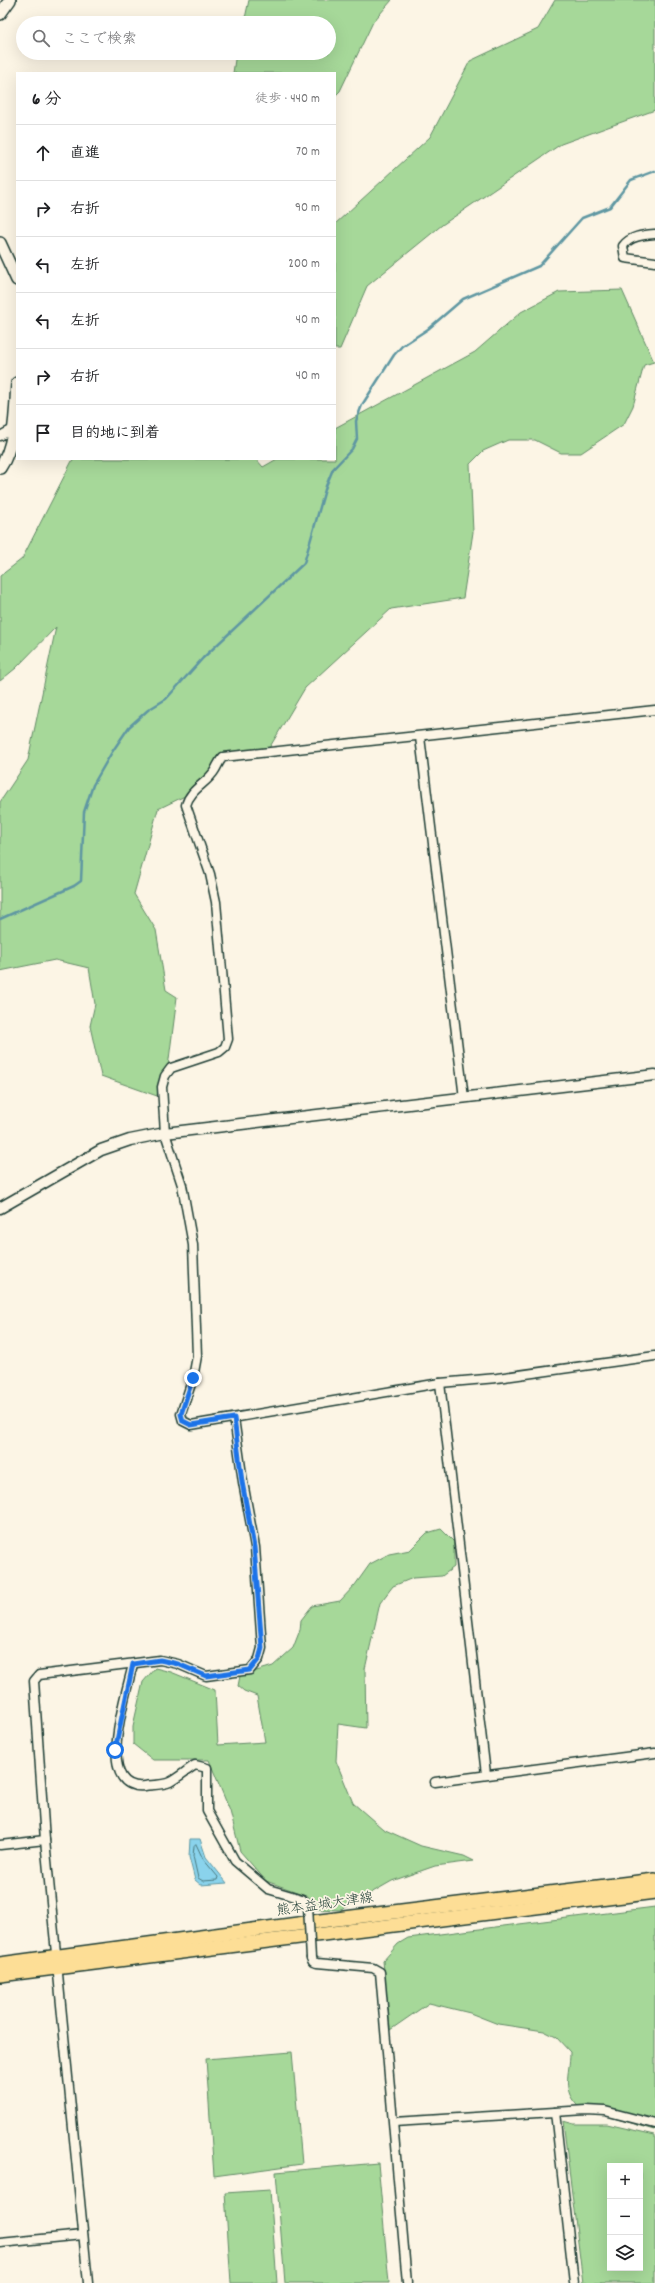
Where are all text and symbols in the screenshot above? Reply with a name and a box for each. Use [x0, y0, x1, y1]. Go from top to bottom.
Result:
search box [16, 16, 336, 60]
icon: search [30, 27, 52, 49]
text: ここで検索 [62, 29, 137, 51]
text: 6 分 [32, 89, 61, 113]
text: 徒歩 · 440 m [255, 90, 320, 109]
icon: ahead [32, 142, 54, 164]
text: 直進 [70, 143, 100, 165]
text: 70 m [296, 143, 320, 162]
icon: right [32, 198, 54, 220]
text: 右折 [70, 199, 100, 221]
text: 90 m [295, 199, 320, 218]
icon: left [32, 254, 54, 276]
text: 左折 [70, 255, 100, 277]
text: 200 m [288, 255, 320, 274]
icon: left [32, 310, 54, 332]
text: 左折 [70, 311, 100, 333]
text: 40 m [296, 311, 320, 330]
icon: right [32, 366, 54, 388]
text: 右折 [70, 367, 100, 389]
text: 40 m [296, 367, 320, 386]
icon: arrive [32, 422, 54, 444]
text: 目的地に到着 [70, 423, 160, 445]
route end [184, 1369, 202, 1387]
route start [106, 1741, 124, 1759]
street label: 熊本益城大津線 [275, 1888, 375, 1922]
map controls [607, 2163, 643, 2271]
button: + [607, 2163, 643, 2199]
button: − [607, 2199, 643, 2235]
button: layers [607, 2235, 643, 2271]

